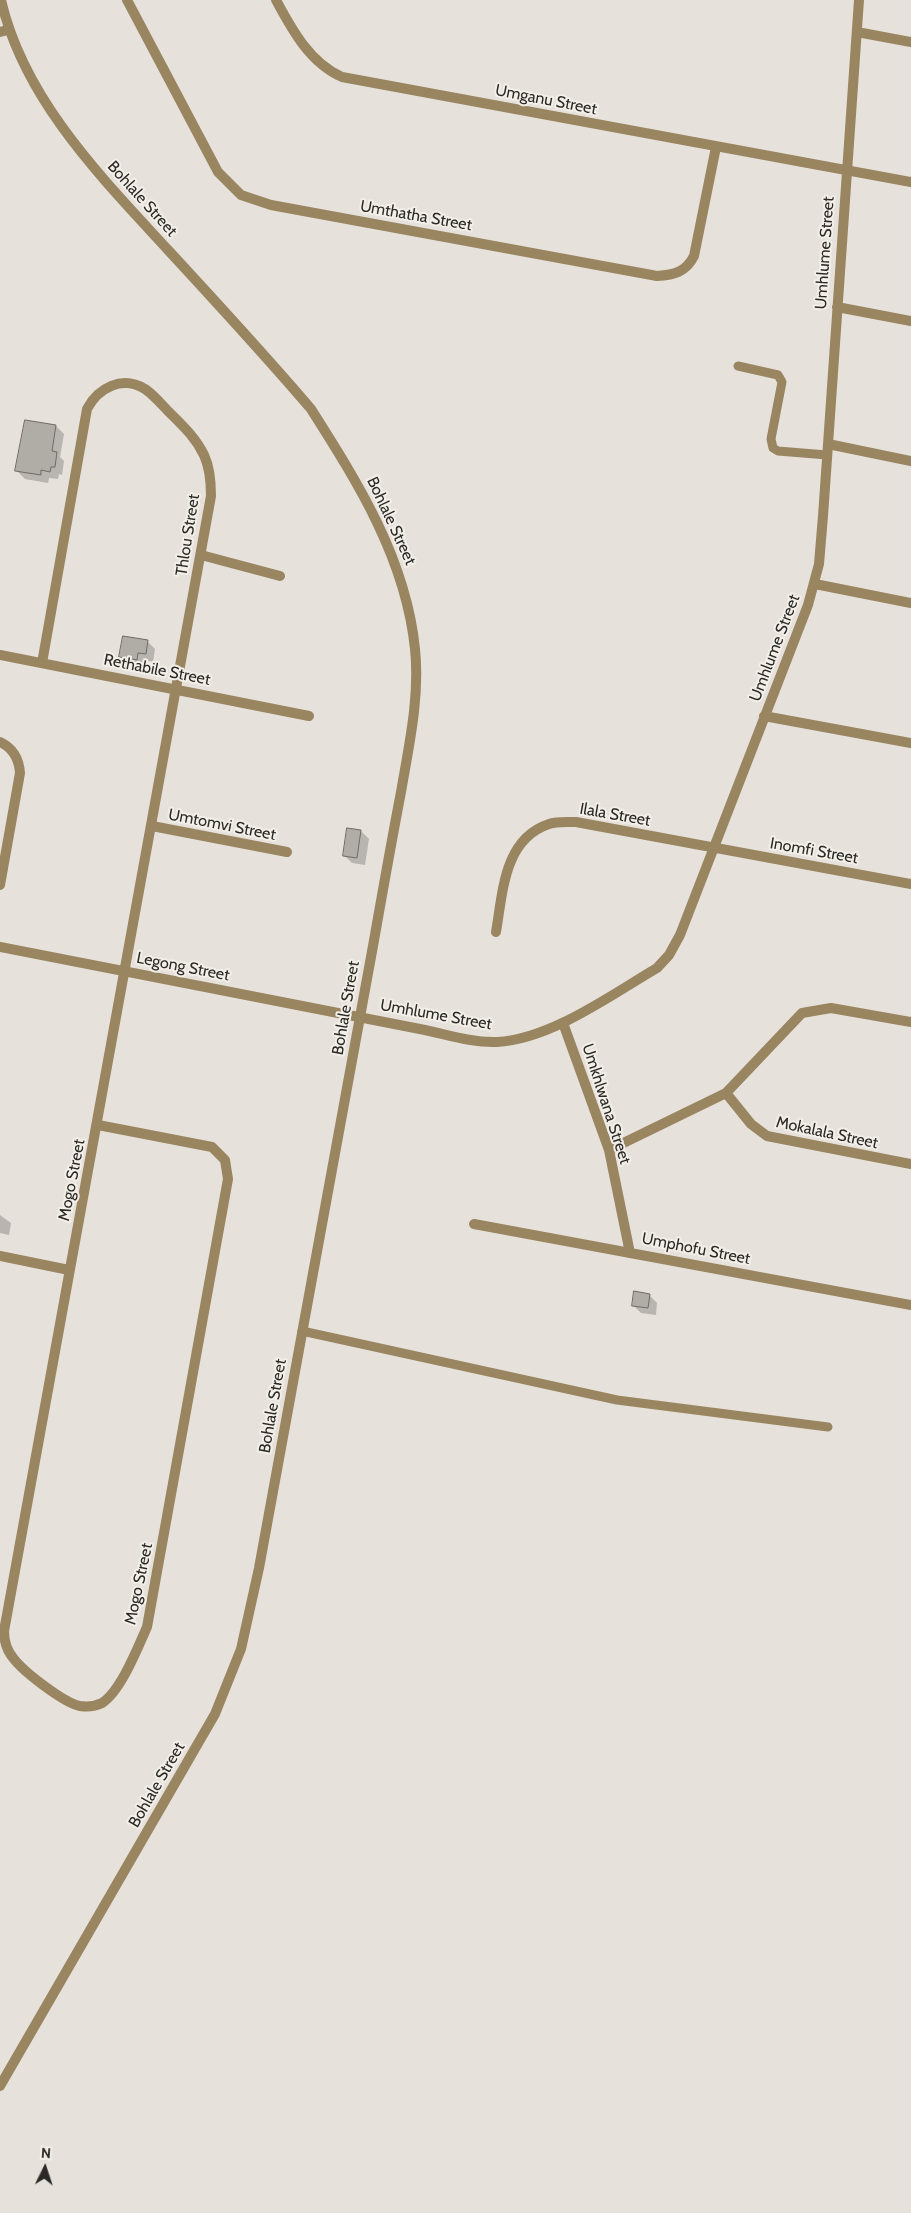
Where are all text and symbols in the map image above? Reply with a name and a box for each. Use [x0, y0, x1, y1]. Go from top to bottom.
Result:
street label: Umganu Street [494, 81, 598, 119]
street label: Bohlale Street [103, 157, 181, 241]
street label: Umhlume Street [811, 196, 839, 310]
street label: Umthatha Street [359, 197, 473, 235]
street label: Bohlale Street [362, 474, 420, 568]
street label: Thlou Street [172, 493, 204, 577]
street label: Umhlume Street [746, 592, 804, 704]
street label: Rethabile Street [102, 650, 212, 690]
street label: Ilala Street [578, 799, 652, 831]
street label: Umtomvi Street [167, 805, 277, 845]
street label: Inomfi Street [768, 834, 860, 868]
street label: Legong Street [135, 949, 231, 985]
street label: Bohlale Street [328, 960, 364, 1056]
street label: Umhlume Street [379, 996, 493, 1034]
street label: Umkhlwana Street [577, 1041, 635, 1167]
street label: Mokalala Street [774, 1113, 880, 1153]
street label: Mogo Street [55, 1137, 89, 1223]
street label: Umphofu Street [640, 1229, 752, 1269]
street label: Bohlale Street [255, 1358, 291, 1454]
street label: Mogo Street [121, 1541, 157, 1627]
street label: Bohlale Street [125, 1739, 189, 1831]
north arrow [20, 2143, 70, 2193]
text: N [40, 2144, 52, 2162]

